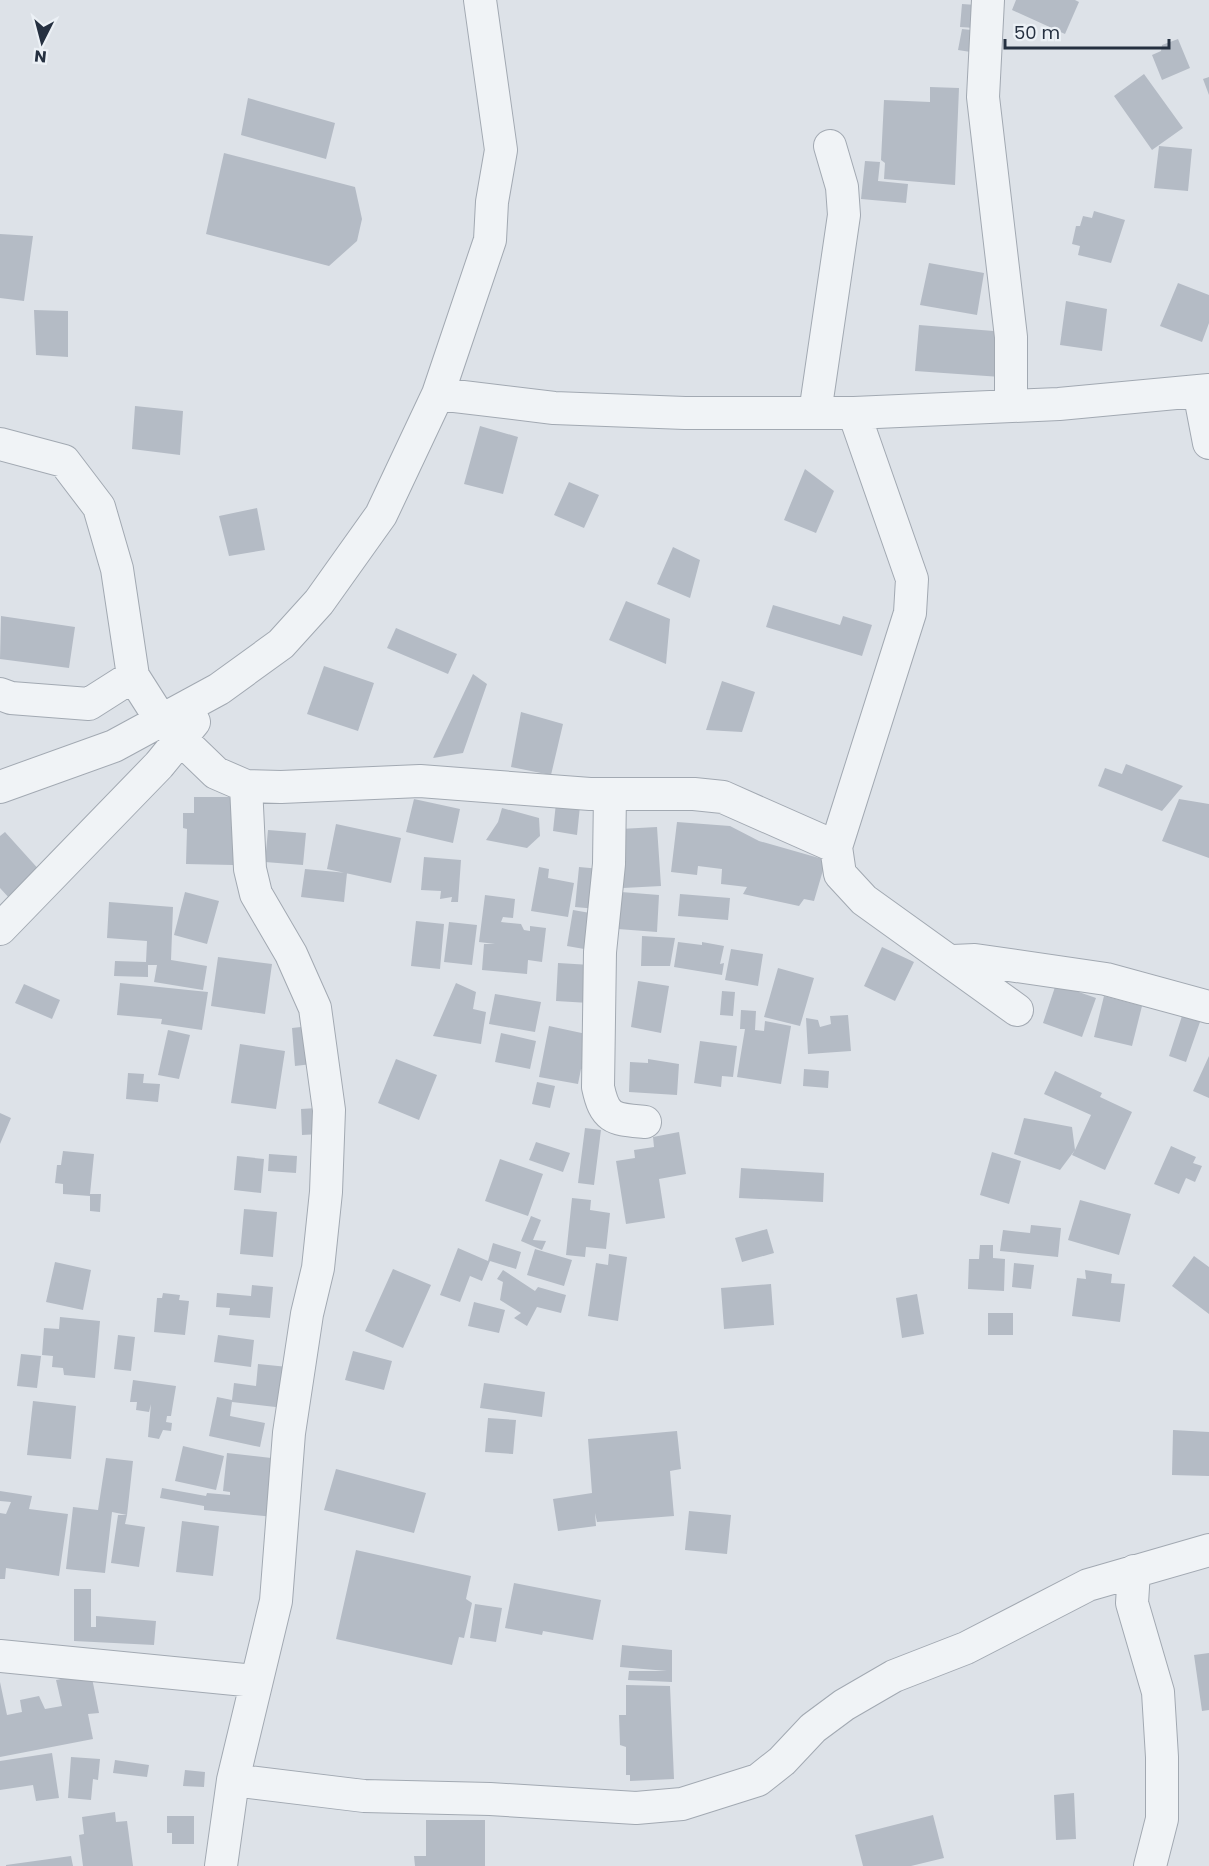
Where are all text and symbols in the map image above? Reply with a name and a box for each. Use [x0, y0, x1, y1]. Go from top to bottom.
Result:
north arrow [12, 12, 72, 72]
scale bar [1005, 12, 1168, 50]
text: 50 m [1014, 20, 1060, 45]
text: N [33, 44, 48, 68]

